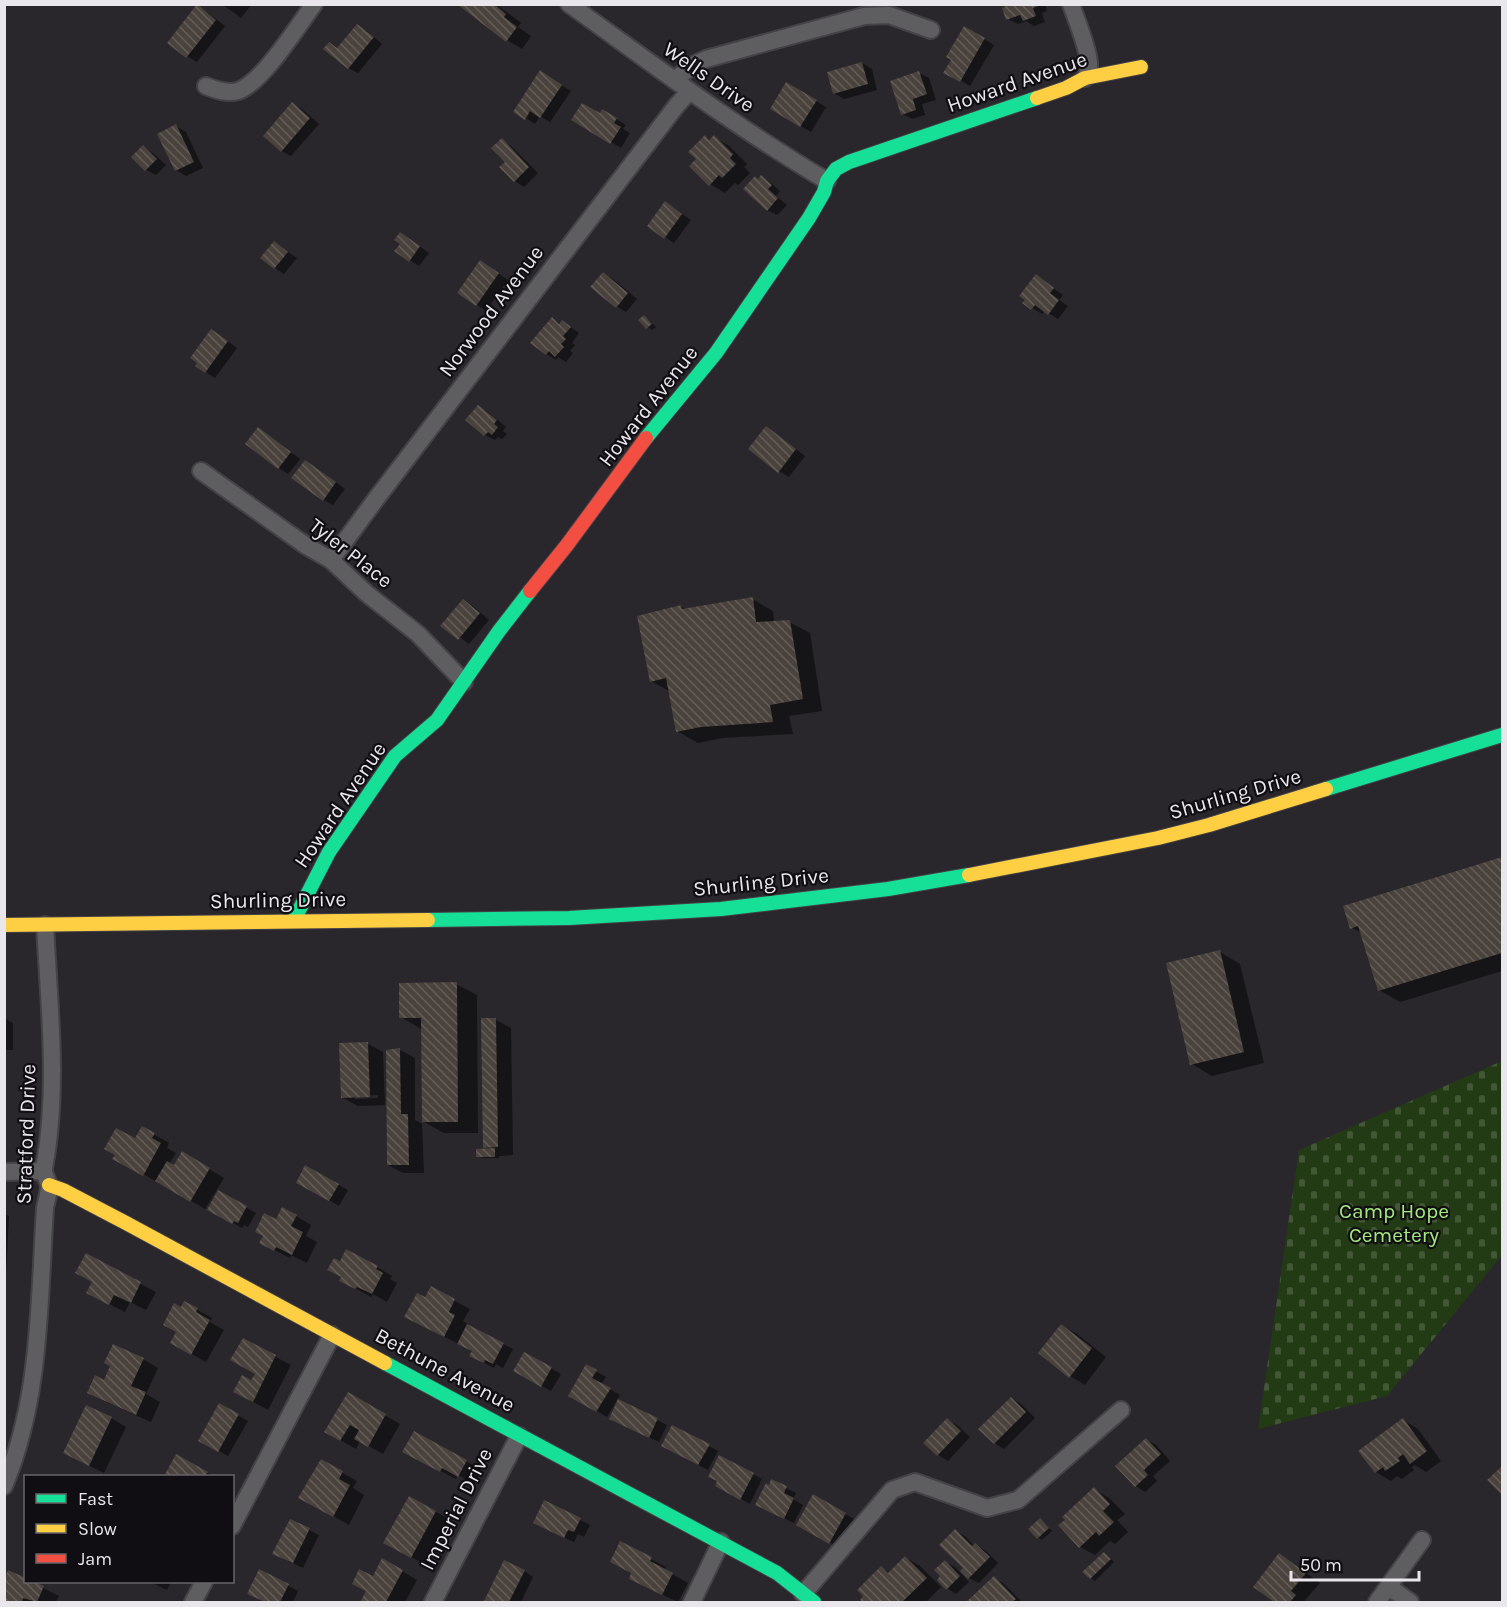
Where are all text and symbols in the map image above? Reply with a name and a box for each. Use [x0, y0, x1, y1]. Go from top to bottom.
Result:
street label: Wells Drive [659, 37, 759, 117]
street label: Howard Avenue [944, 47, 1090, 117]
street label: Norwood Avenue [434, 241, 548, 381]
street label: Howard Avenue [593, 341, 703, 471]
street label: Tyler Place [305, 513, 397, 593]
street label: Howard Avenue [289, 738, 391, 872]
street label: Shurling Drive [1166, 764, 1304, 824]
street label: Shurling Drive [692, 863, 830, 901]
street label: Shurling Drive [210, 887, 346, 913]
street label: Stratford Drive [12, 1063, 40, 1205]
park label: Camp Hope Cemetery [1339, 1199, 1449, 1247]
street label: Bethune Avenue [371, 1323, 519, 1417]
street label: Imperial Drive [415, 1444, 497, 1574]
legend [24, 1475, 234, 1583]
text: Fast [78, 1488, 113, 1510]
text: Slow [78, 1518, 117, 1540]
scale bar [1291, 1544, 1418, 1582]
text: Jam [78, 1548, 112, 1570]
text: 50 m [1300, 1554, 1342, 1576]

